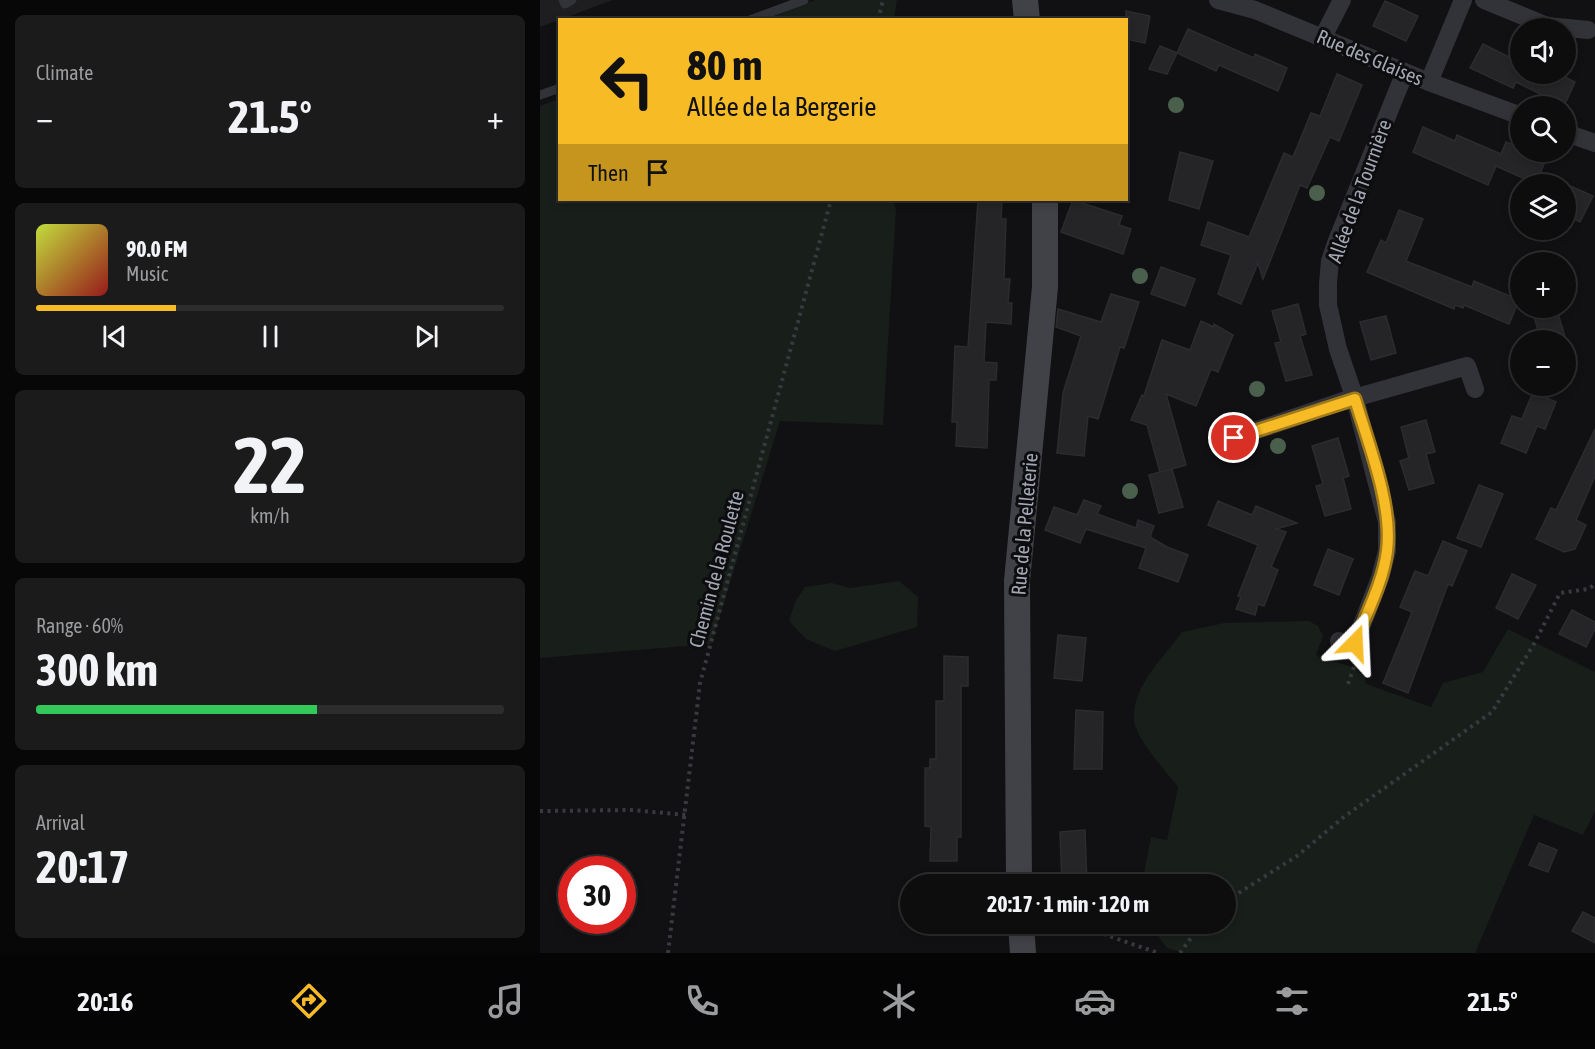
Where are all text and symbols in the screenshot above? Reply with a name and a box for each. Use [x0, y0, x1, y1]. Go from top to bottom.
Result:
map controls [1510, 18, 1576, 396]
button: sound [1510, 18, 1576, 84]
street label: Rue des Glaises [1314, 24, 1426, 90]
text: 80 m [687, 41, 762, 89]
icon: left [588, 42, 666, 120]
text: Climate [36, 61, 93, 84]
text: 21.5° [228, 91, 312, 143]
text: Allée de la Bergerie [687, 91, 877, 122]
button: search [1510, 96, 1576, 162]
text: − [36, 98, 53, 136]
text: + [487, 98, 504, 136]
street label: Allée de la Tournière [1322, 116, 1396, 266]
icon: arrive [641, 156, 674, 189]
text: Then [588, 160, 629, 186]
button: layers [1510, 174, 1576, 240]
text: 90.0 FM [126, 236, 188, 262]
button: + [1510, 252, 1576, 318]
text: Music [126, 262, 168, 285]
icon: previous [98, 320, 131, 353]
icon: pause [254, 320, 287, 353]
icon: next [410, 320, 443, 353]
button: − [1510, 330, 1576, 396]
pin [1208, 412, 1259, 463]
text: 22 [233, 420, 307, 510]
icon: arrive [1217, 421, 1250, 454]
street label: Rue de la Pelleterie [1006, 452, 1042, 596]
street label: Chemin de la Roulette [684, 488, 748, 650]
text: km/h [250, 504, 290, 527]
position arrow [1323, 611, 1387, 675]
text: Range · 60% [36, 614, 123, 637]
text: 300 km [36, 644, 158, 696]
text: Arrival [36, 811, 85, 834]
text: 20:17 [36, 841, 130, 893]
speed limit sign: 30 [558, 856, 636, 934]
text: 20:17 · 1 min · 120 m [987, 891, 1149, 917]
icon: directions [288, 980, 330, 1022]
icon: music [485, 980, 527, 1022]
icon: phone [681, 980, 723, 1022]
icon: climate [878, 980, 920, 1022]
icon: car [1074, 980, 1116, 1022]
icon: filters [1271, 980, 1313, 1022]
text: 20:16 [77, 986, 133, 1017]
text: 21.5° [1467, 986, 1518, 1017]

